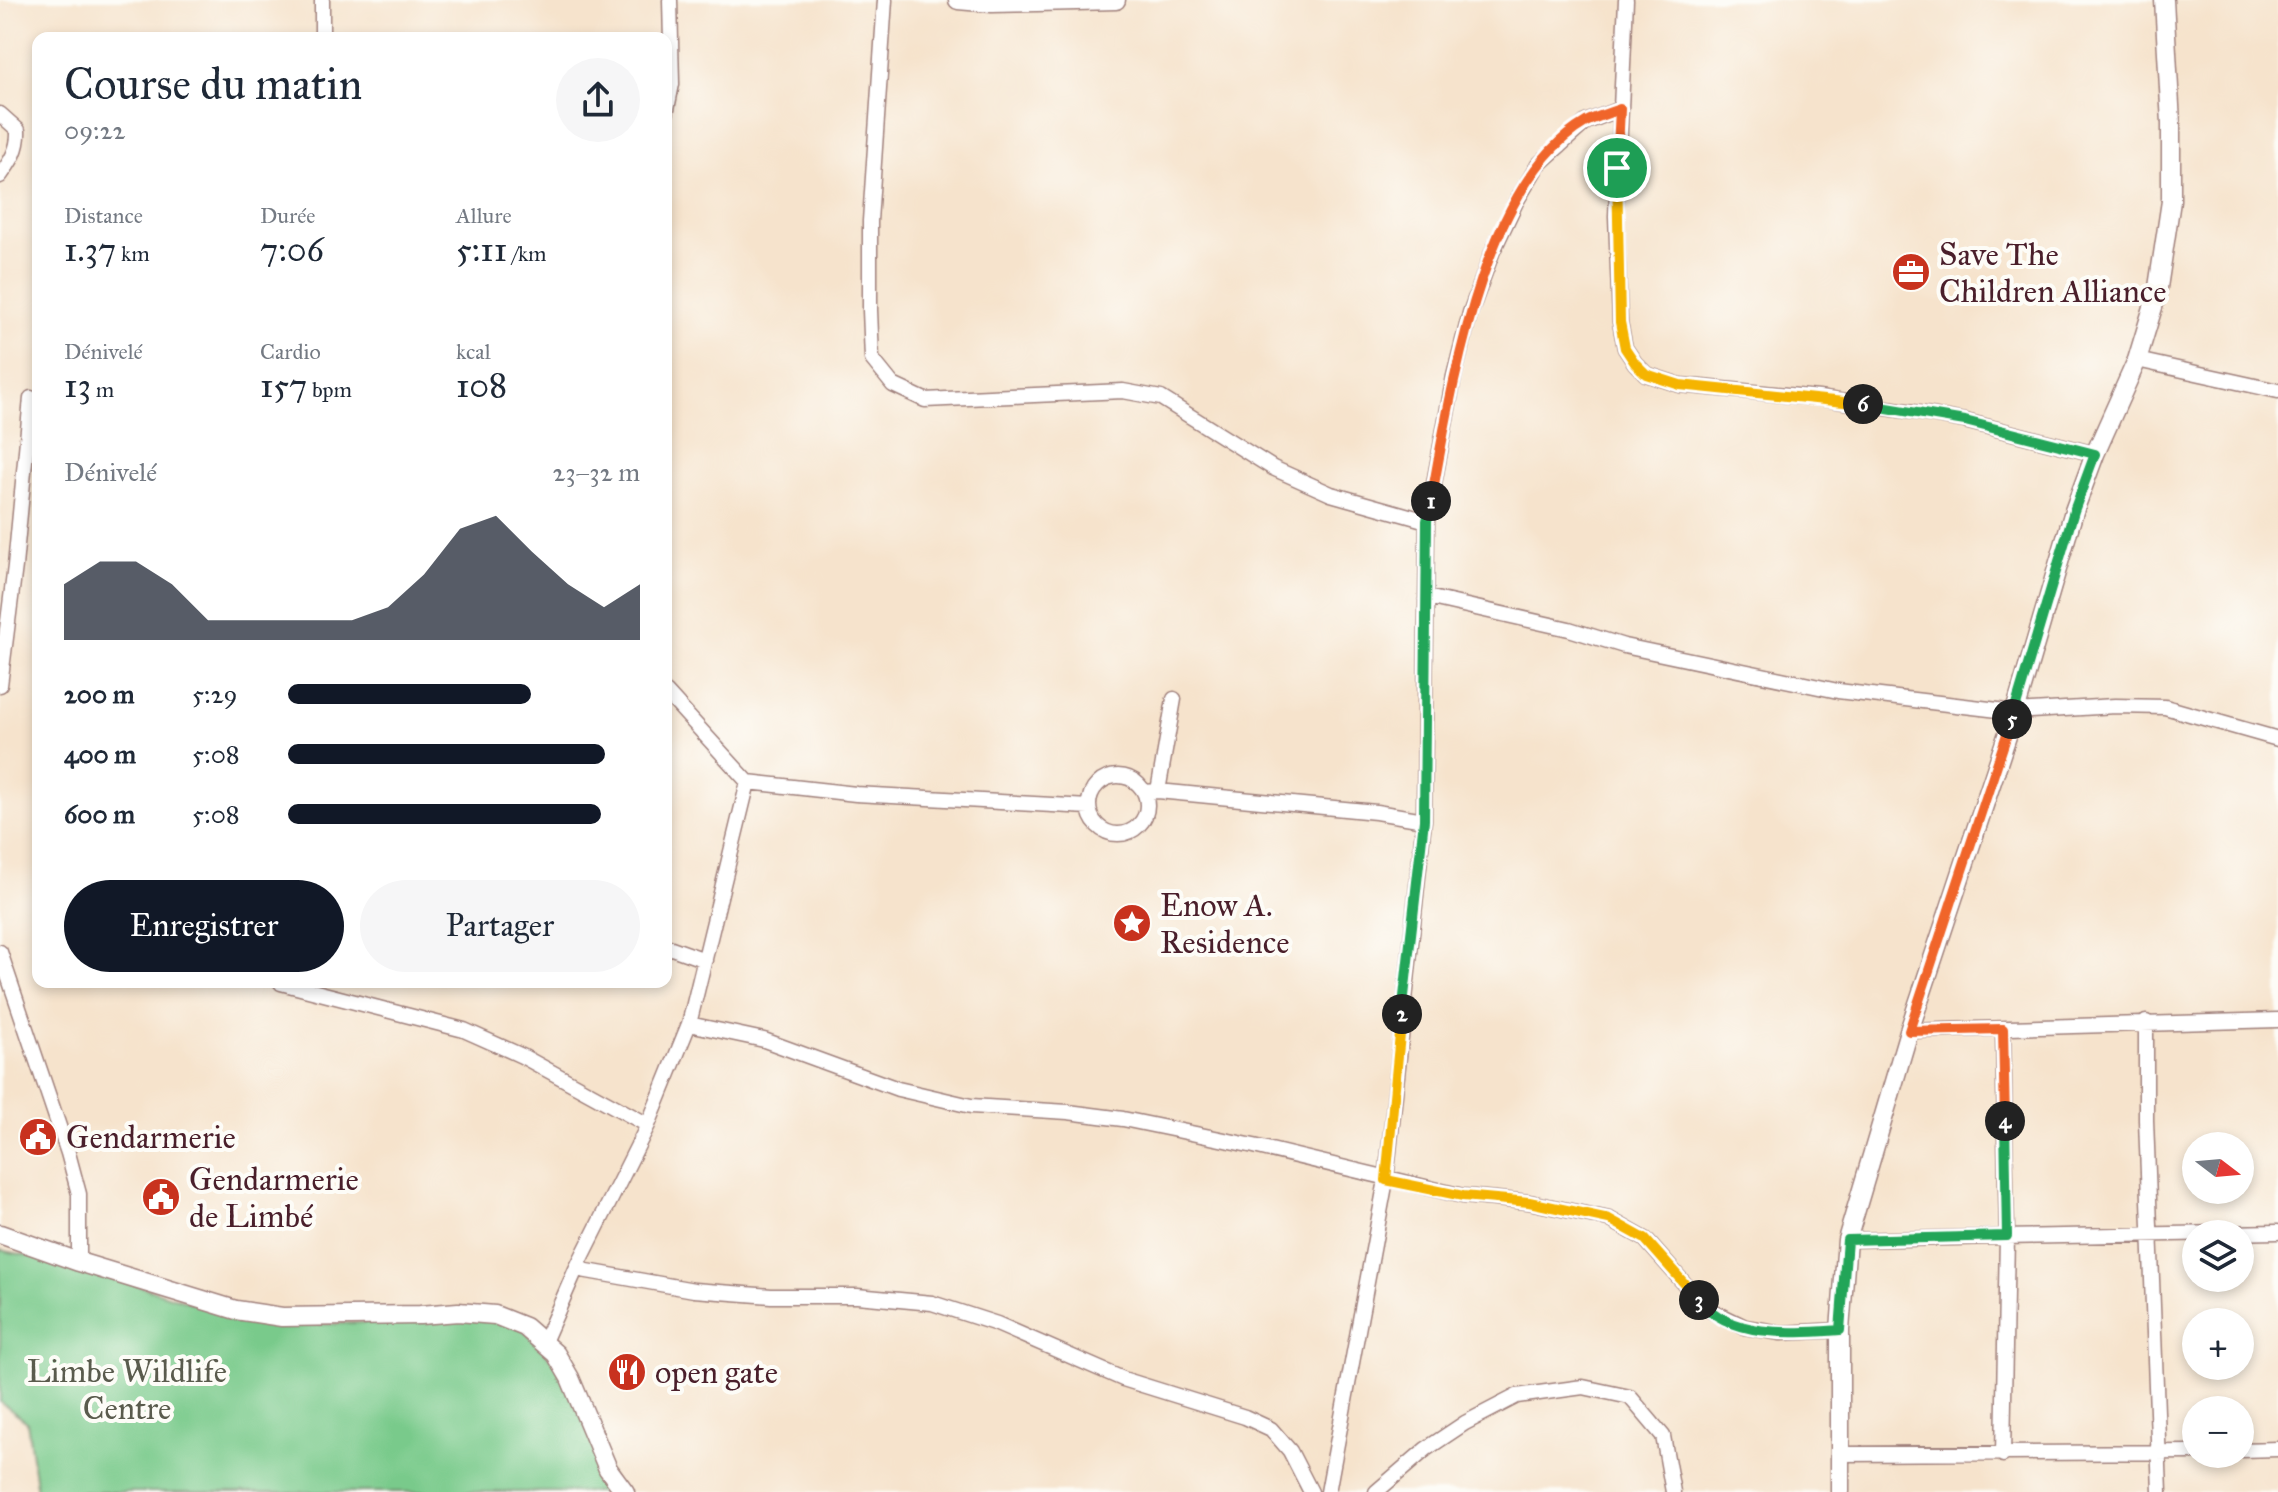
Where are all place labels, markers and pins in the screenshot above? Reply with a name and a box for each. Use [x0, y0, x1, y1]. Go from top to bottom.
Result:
pin [1583, 134, 1651, 202]
place label: Save The Children Alliance [1939, 235, 2167, 311]
office icon: Save The Children Alliance [1890, 251, 1932, 293]
pin: 6 [1843, 384, 1883, 424]
pin: 1 [1411, 481, 1451, 521]
pin: 5 [1992, 699, 2032, 739]
place label: Enow A. Residence [1160, 886, 1290, 962]
place icon: Enow A. Residence [1111, 902, 1153, 944]
pin: 2 [1382, 994, 1422, 1034]
pin: 4 [1985, 1101, 2025, 1141]
public building icon: Gendarmerie [17, 1116, 59, 1158]
place label: Gendarmerie [66, 1118, 236, 1157]
place label: Gendarmerie de Limbé [189, 1160, 359, 1236]
public building icon: Gendarmerie de Limbé [140, 1176, 182, 1218]
pin: 3 [1679, 1280, 1719, 1320]
restaurant icon: open gate [606, 1351, 648, 1393]
place label: open gate [655, 1353, 778, 1392]

